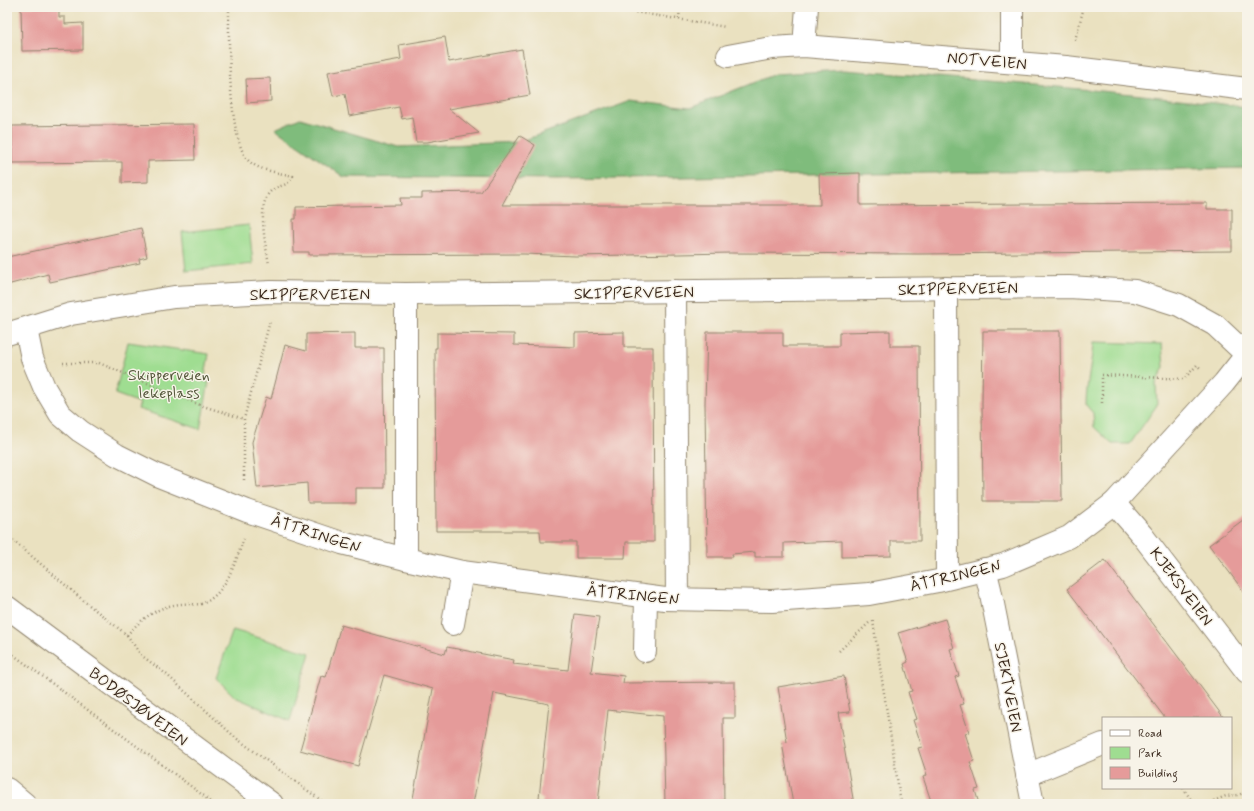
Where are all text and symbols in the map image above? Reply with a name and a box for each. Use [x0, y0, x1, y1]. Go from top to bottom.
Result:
street label: NOTVEIEN [946, 48, 1028, 75]
street label: SKIPPERVEIEN [898, 278, 1018, 301]
street label: SKIPPERVEIEN [574, 282, 694, 305]
street label: SKIPPERVEIEN [250, 285, 370, 306]
park label: Skipperveien lekeplass [128, 365, 210, 404]
street label: ÅTTRINGEN [268, 510, 363, 559]
street label: KJEKSVEIEN [1144, 543, 1217, 630]
street label: ÅTTRINGEN [908, 556, 1003, 597]
street label: ÅTTRINGEN [586, 580, 681, 611]
street label: SJEKTVEIEN [989, 641, 1027, 734]
street label: BODØSJØVEIEN [84, 663, 192, 751]
legend [1102, 717, 1232, 789]
text: Road [1138, 726, 1162, 742]
text: Park [1138, 746, 1162, 762]
text: Building [1138, 766, 1178, 783]

